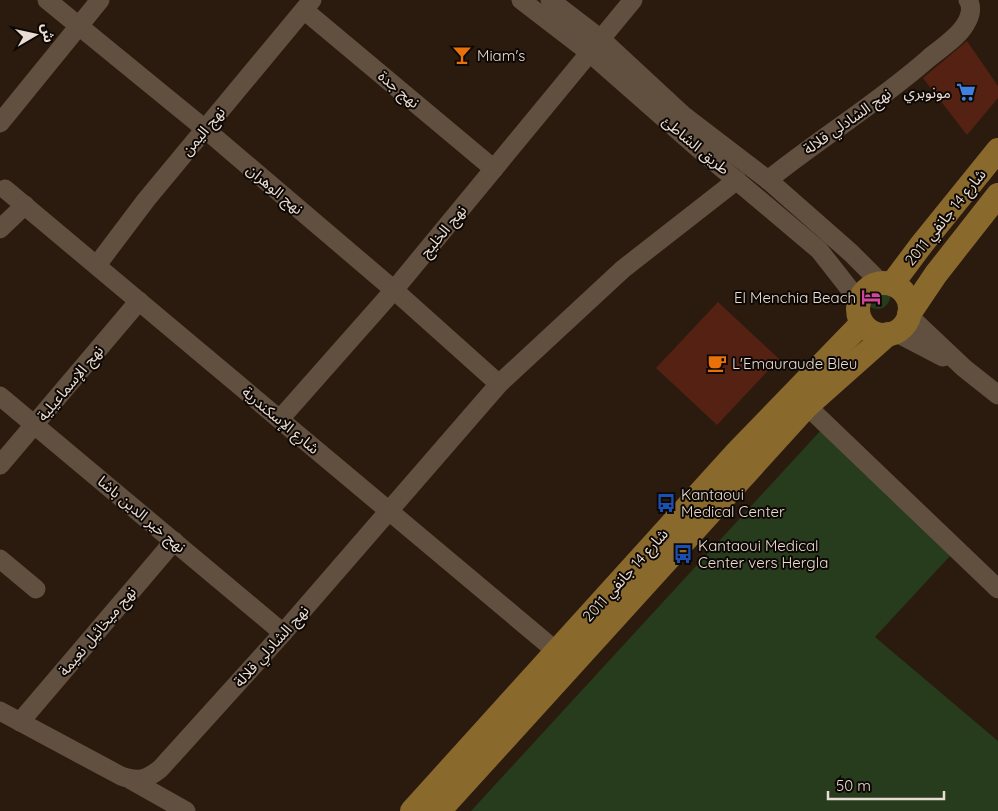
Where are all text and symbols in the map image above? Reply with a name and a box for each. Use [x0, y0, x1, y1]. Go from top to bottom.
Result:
north arrow [10, 10, 60, 60]
text: ش [37, 22, 58, 44]
bar icon: Miam's [451, 44, 473, 66]
place label: Miam's [477, 46, 525, 65]
street label: نهج جدة [372, 66, 424, 114]
supermarket icon: مونوبري [955, 81, 977, 103]
place label: مونوبري [904, 83, 951, 104]
street label: نهج الشادلي قلالة [799, 84, 896, 161]
street label: نهج اليمن [177, 103, 231, 161]
street label: طريق الشاطئ [658, 111, 734, 179]
street label: نهج الوهران [241, 160, 307, 220]
street label: شارع 14 جانفي 2011 [900, 165, 992, 271]
street label: نهج الخليج [416, 201, 473, 263]
hotel icon: El Menchia Beach [860, 286, 882, 308]
place label: El Menchia Beach [734, 288, 856, 307]
street label: نهج الإسماعيلية [33, 341, 109, 427]
cafe icon: L'Emauraude Bleu [706, 352, 728, 374]
place label: L'Emauraude Bleu [732, 354, 857, 373]
street label: شارع الإسكندرية [237, 382, 324, 460]
street label: نهج خير الدين باشا [92, 472, 190, 559]
place label: Kantaoui Medical Center [681, 485, 785, 521]
bus stop icon: Kantaoui Medical Center [655, 492, 677, 514]
street label: شارع 14 جانفي 2011 [578, 524, 674, 628]
place label: Kantaoui Medical Center vers Hergla [698, 536, 828, 572]
bus stop icon: Kantaoui Medical Center vers Hergla [672, 543, 694, 565]
street label: نهج ميخائيل نعيمة [54, 582, 142, 682]
street label: نهج الشادلي قلالة [229, 601, 315, 693]
scale bar [828, 768, 944, 800]
text: 50 m [836, 776, 871, 795]

